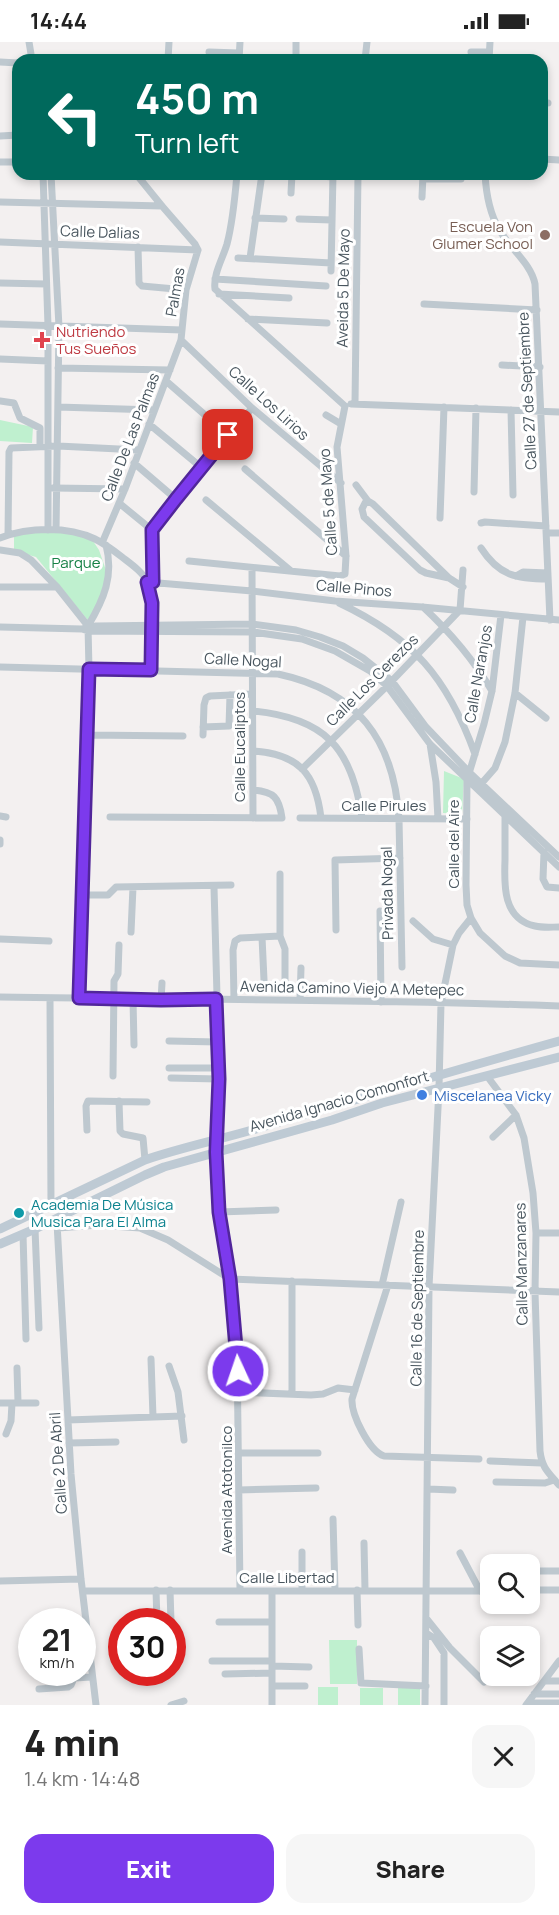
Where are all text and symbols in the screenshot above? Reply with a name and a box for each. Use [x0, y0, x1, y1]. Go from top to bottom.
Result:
text: 14:44 [30, 6, 87, 36]
text: 450 m [135, 69, 259, 127]
icon: left [36, 78, 114, 156]
text: Turn left [135, 124, 239, 161]
place label: Escuela Von Glumer School [432, 216, 533, 254]
street label: Calle Dalias [60, 220, 140, 244]
street label: Aveida 5 De Mayo [331, 228, 355, 348]
marker: Escuela Von Glumer School [538, 228, 552, 242]
street label: Palmas [160, 266, 190, 318]
street label: Calle 27 de Septiembre [512, 311, 542, 470]
place label: Nutriendo Tus Sueños [56, 321, 137, 359]
marker: Nutriendo Tus Sueños [33, 331, 51, 349]
street label: Calle Los Lirios [224, 361, 314, 445]
street label: Calle De Las Palmas [96, 370, 164, 504]
pin [202, 409, 253, 460]
icon: arrive [211, 418, 244, 451]
street label: Calle 5 de Mayo [314, 448, 342, 556]
park label: Parque [51, 552, 101, 573]
street label: Calle Pinos [315, 574, 393, 602]
street label: Calle Naranjos [459, 623, 497, 725]
street label: Calle Los Cerezos [321, 629, 423, 731]
street label: Calle Nogal [204, 647, 282, 673]
street label: Calle Eucaliptos [229, 692, 250, 802]
street label: Calle Pirules [342, 795, 427, 816]
street label: Calle del Aire [443, 799, 464, 889]
street label: Privada Nogal [376, 846, 398, 940]
street label: Avenida Camino Viejo A Metepec [240, 976, 464, 1000]
street label: Avenida Ignacio Comonfort [247, 1065, 431, 1137]
place label: Miscelanea Vicky [434, 1085, 551, 1106]
marker: Miscelanea Vicky [415, 1088, 429, 1102]
place label: Academia De Música Musica Para El Alma [31, 1194, 173, 1232]
street label: Calle Manzanares [509, 1202, 533, 1326]
marker: Academia De Música Musica Para El Alma [12, 1206, 26, 1220]
street label: Calle 16 de Septiembre [405, 1229, 429, 1387]
position arrow [206, 1339, 270, 1403]
street label: Calle 2 De Abril [44, 1411, 72, 1515]
street label: Avenida Atotonilco [216, 1426, 237, 1554]
map controls [480, 1554, 540, 1686]
button: search [480, 1554, 540, 1614]
street label: Calle Libertad [239, 1567, 335, 1588]
speed limit sign: 30 [108, 1608, 186, 1686]
text: 21 [41, 1619, 73, 1660]
button: layers [480, 1626, 540, 1686]
text: km/h [40, 1652, 74, 1673]
text: 4 min [24, 1718, 120, 1767]
button: close [472, 1725, 535, 1788]
text: 1.4 km · 14:48 [24, 1765, 140, 1792]
button: Exit [24, 1834, 274, 1903]
button: Share [286, 1834, 535, 1903]

